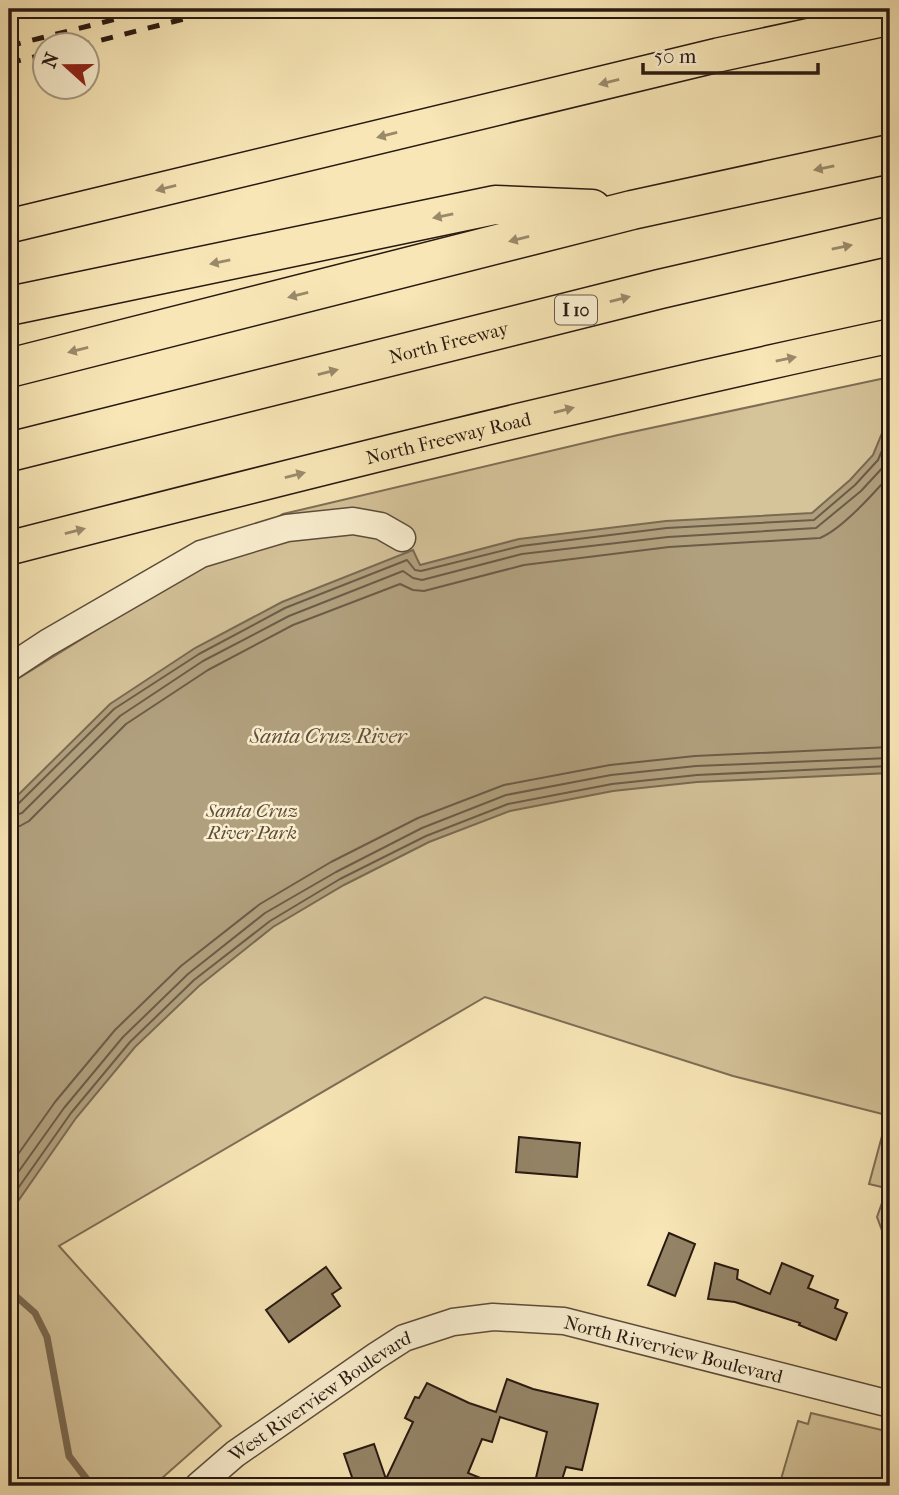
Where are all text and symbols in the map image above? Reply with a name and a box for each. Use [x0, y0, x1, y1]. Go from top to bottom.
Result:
north arrow [32, 32, 102, 102]
scale bar [643, 32, 818, 76]
text: 50 m [654, 44, 697, 68]
text: N [38, 49, 64, 71]
one-way arrow [598, 76, 620, 87]
one-way arrow [376, 130, 398, 141]
one-way arrow [813, 163, 835, 174]
one-way arrow [155, 183, 177, 194]
one-way arrow [432, 210, 454, 221]
one-way arrow [508, 234, 530, 245]
one-way arrow [831, 241, 853, 252]
one-way arrow [209, 257, 231, 268]
one-way arrow [287, 290, 309, 301]
one-way arrow [609, 293, 631, 304]
road number: I 10 [555, 296, 597, 324]
street label: North Freeway [387, 317, 512, 369]
one-way arrow [66, 345, 88, 356]
one-way arrow [775, 353, 797, 364]
one-way arrow [317, 366, 339, 377]
one-way arrow [553, 404, 575, 415]
street label: North Freeway Road [364, 408, 534, 469]
one-way arrow [284, 469, 306, 480]
one-way arrow [64, 525, 86, 536]
water label: Santa Cruz River [249, 724, 408, 748]
park label: Santa Cruz River Park [205, 800, 298, 844]
street label: North Riverview Boulevard [562, 1311, 786, 1388]
street label: West Riverview Boulevard [224, 1326, 414, 1467]

